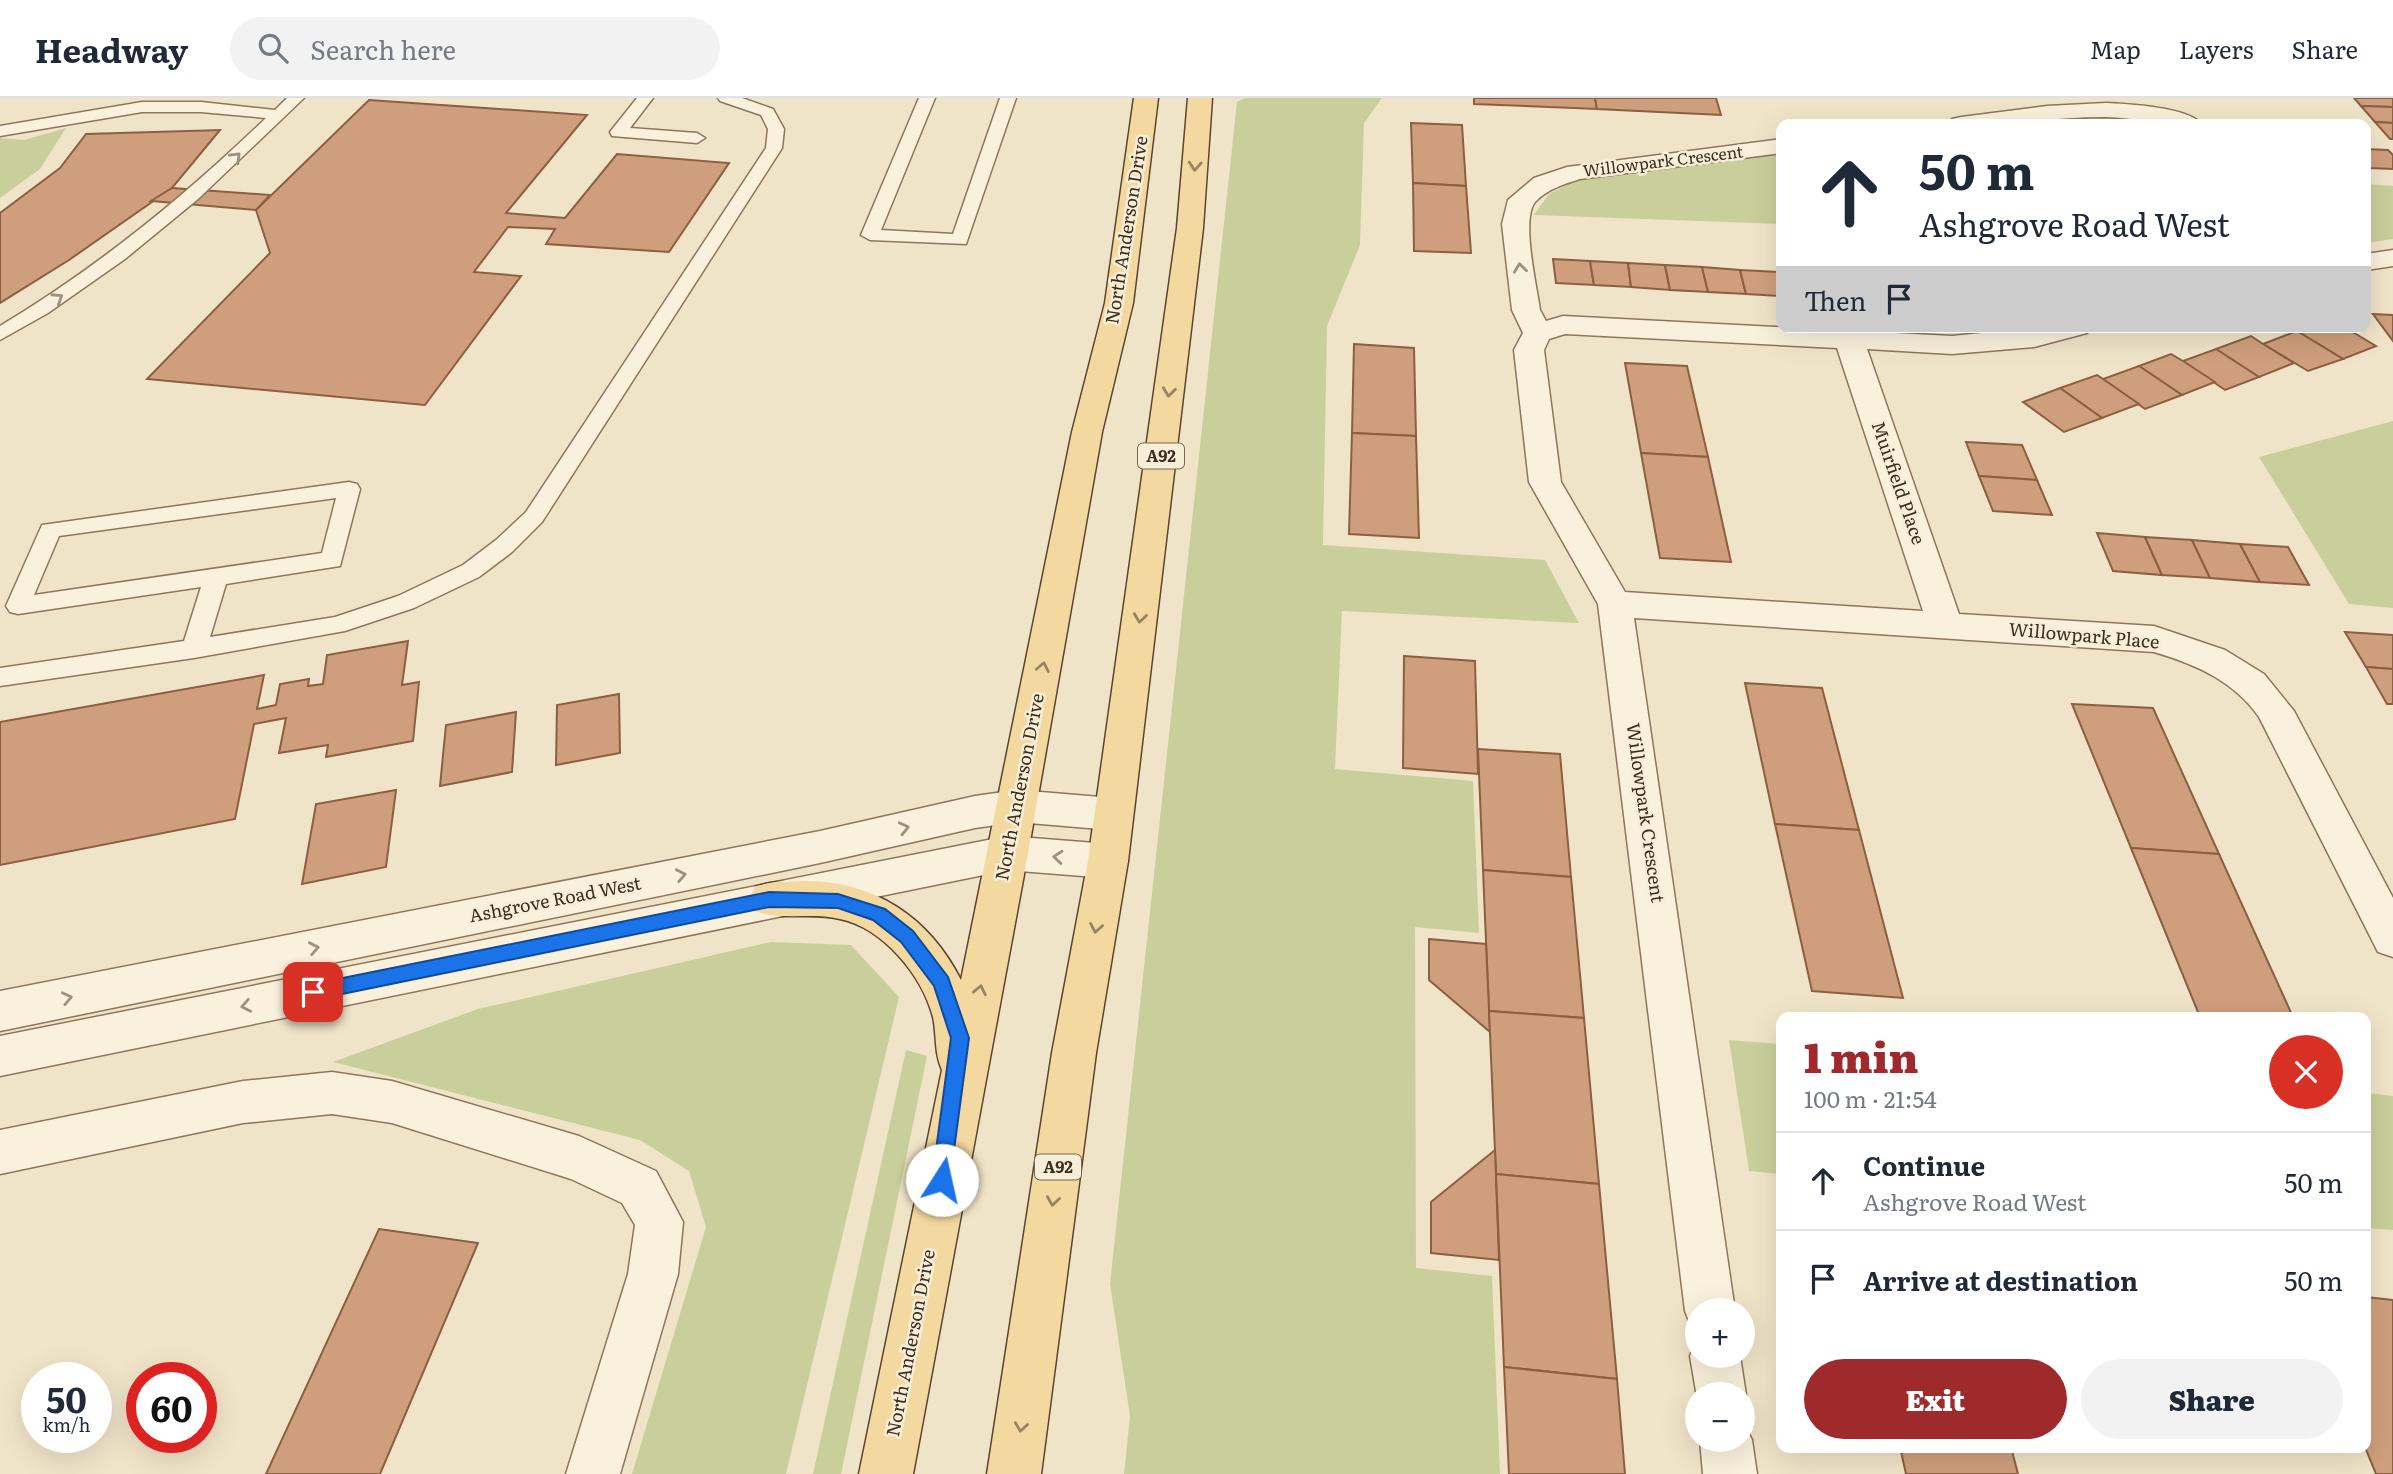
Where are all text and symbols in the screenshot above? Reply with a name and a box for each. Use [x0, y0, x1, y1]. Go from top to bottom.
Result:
search box [230, 17, 720, 80]
text: Headway [35, 24, 188, 73]
icon: search [254, 29, 292, 67]
text: Search here [310, 29, 456, 68]
text: Map [2090, 31, 2141, 66]
text: Layers [2179, 31, 2253, 66]
text: Share [2291, 31, 2358, 66]
text: 50 m [1919, 132, 2035, 205]
street label: North Anderson Drive [1097, 134, 1154, 326]
street label: Willowpark Crescent [1581, 138, 1745, 182]
icon: ahead [1804, 147, 1895, 238]
one-way arrow [227, 152, 240, 165]
one-way arrow [1188, 161, 1203, 172]
text: Ashgrove Road West [1919, 199, 2230, 247]
one-way arrow [1513, 262, 1528, 274]
text: Then [1804, 280, 1866, 319]
icon: arrive [1880, 280, 1918, 318]
one-way arrow [50, 294, 63, 307]
one-way arrow [1162, 386, 1177, 398]
street label: Muirfield Place [1866, 417, 1933, 548]
road number: A92 [1138, 444, 1184, 468]
one-way arrow [1133, 612, 1148, 624]
street label: Willowpark Place [2008, 614, 2161, 655]
one-way arrow [1035, 661, 1050, 673]
street label: North Anderson Drive [987, 691, 1050, 883]
street label: Willowpark Crescent [1621, 721, 1673, 905]
one-way arrow [898, 822, 910, 836]
one-way arrow [1052, 850, 1063, 865]
street label: Ashgrove Road West [466, 868, 644, 928]
one-way arrow [675, 868, 687, 883]
one-way arrow [1089, 922, 1104, 934]
one-way arrow [308, 941, 320, 956]
pin [283, 962, 343, 1022]
icon: arrive [294, 973, 332, 1011]
one-way arrow [972, 984, 987, 996]
one-way arrow [61, 991, 73, 1006]
one-way arrow [240, 997, 252, 1012]
text: 1 min [1804, 1024, 1919, 1086]
button: close [2269, 1035, 2343, 1109]
text: 100 m · 21:54 [1804, 1081, 1937, 1115]
position arrow [905, 1143, 979, 1217]
text: Continue [1863, 1145, 1985, 1184]
road number: A92 [1035, 1154, 1081, 1180]
icon: ahead [1804, 1162, 1842, 1200]
text: 50 m [2284, 1162, 2343, 1201]
text: Ashgrove Road West [1863, 1184, 2086, 1218]
one-way arrow [1046, 1195, 1061, 1207]
street label: North Anderson Drive [878, 1247, 941, 1439]
icon: arrive [1804, 1260, 1842, 1298]
text: Arrive at destination [1863, 1260, 2138, 1299]
text: 50 m [2284, 1260, 2343, 1299]
map controls [1685, 1298, 1755, 1452]
button: + [1685, 1298, 1755, 1368]
button: Exit [1804, 1359, 2067, 1439]
button: Share [2081, 1359, 2343, 1439]
speed limit sign: 60 [126, 1362, 217, 1453]
text: 50 [46, 1372, 87, 1424]
button: − [1685, 1382, 1755, 1452]
text: km/h [43, 1411, 90, 1438]
one-way arrow [1014, 1421, 1029, 1432]

